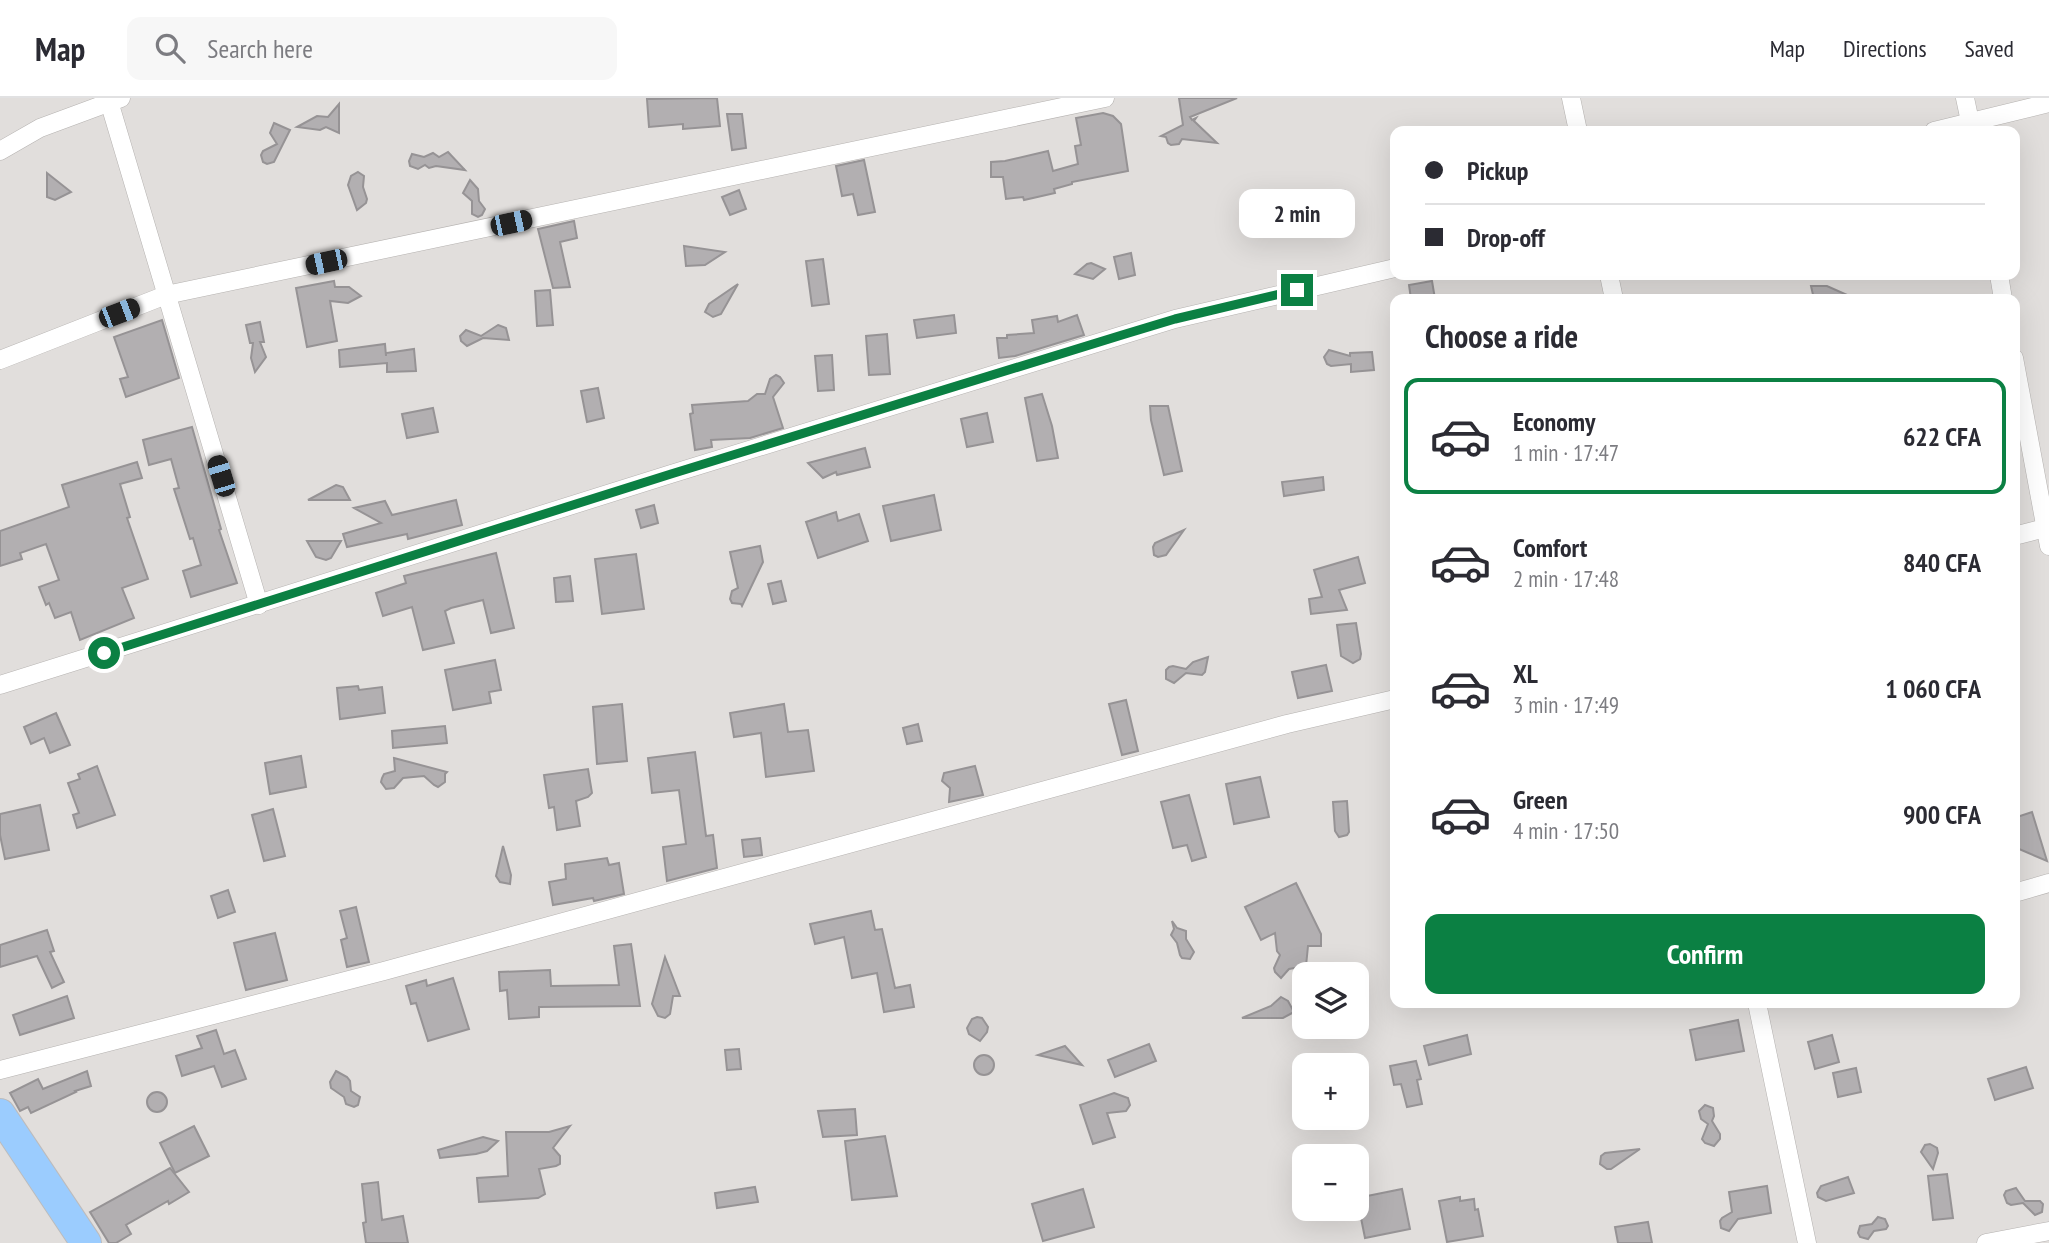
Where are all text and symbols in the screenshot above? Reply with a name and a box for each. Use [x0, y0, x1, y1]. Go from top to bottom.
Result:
search box [127, 17, 617, 80]
text: Map [35, 27, 85, 70]
icon: search [151, 29, 189, 67]
text: Search here [207, 32, 313, 65]
text: Map [1770, 33, 1805, 64]
text: Directions [1843, 33, 1927, 64]
text: Saved [1965, 33, 2014, 64]
text: Pickup [1467, 154, 1528, 187]
callout: 2 min [1239, 188, 1355, 238]
text: 2 min [1274, 199, 1320, 228]
car [489, 208, 534, 238]
text: Drop-off [1467, 221, 1545, 254]
car [304, 247, 349, 277]
route end [1281, 274, 1313, 306]
car [96, 296, 143, 330]
text: Choose a ride [1425, 315, 1578, 357]
icon: car [1429, 405, 1492, 468]
text: Economy [1513, 405, 1595, 438]
text: 622 CFA [1903, 420, 1981, 453]
text: 1 min · 17:47 [1513, 438, 1619, 467]
car [205, 453, 238, 499]
icon: car [1429, 531, 1492, 594]
text: Comfort [1513, 531, 1587, 564]
text: 840 CFA [1903, 546, 1981, 579]
text: 2 min · 17:48 [1513, 564, 1619, 593]
route start [88, 637, 120, 669]
icon: car [1429, 657, 1492, 720]
text: XL [1513, 657, 1538, 690]
text: 1 060 CFA [1885, 672, 1981, 705]
text: 3 min · 17:49 [1513, 690, 1619, 719]
icon: car [1429, 783, 1492, 846]
text: Green [1513, 783, 1568, 816]
text: 900 CFA [1903, 798, 1981, 831]
text: 4 min · 17:50 [1513, 816, 1619, 845]
button: Confirm [1425, 914, 1985, 994]
map controls [1292, 962, 1369, 1221]
button: layers [1292, 962, 1369, 1039]
button: + [1292, 1053, 1369, 1130]
button: − [1292, 1144, 1369, 1221]

